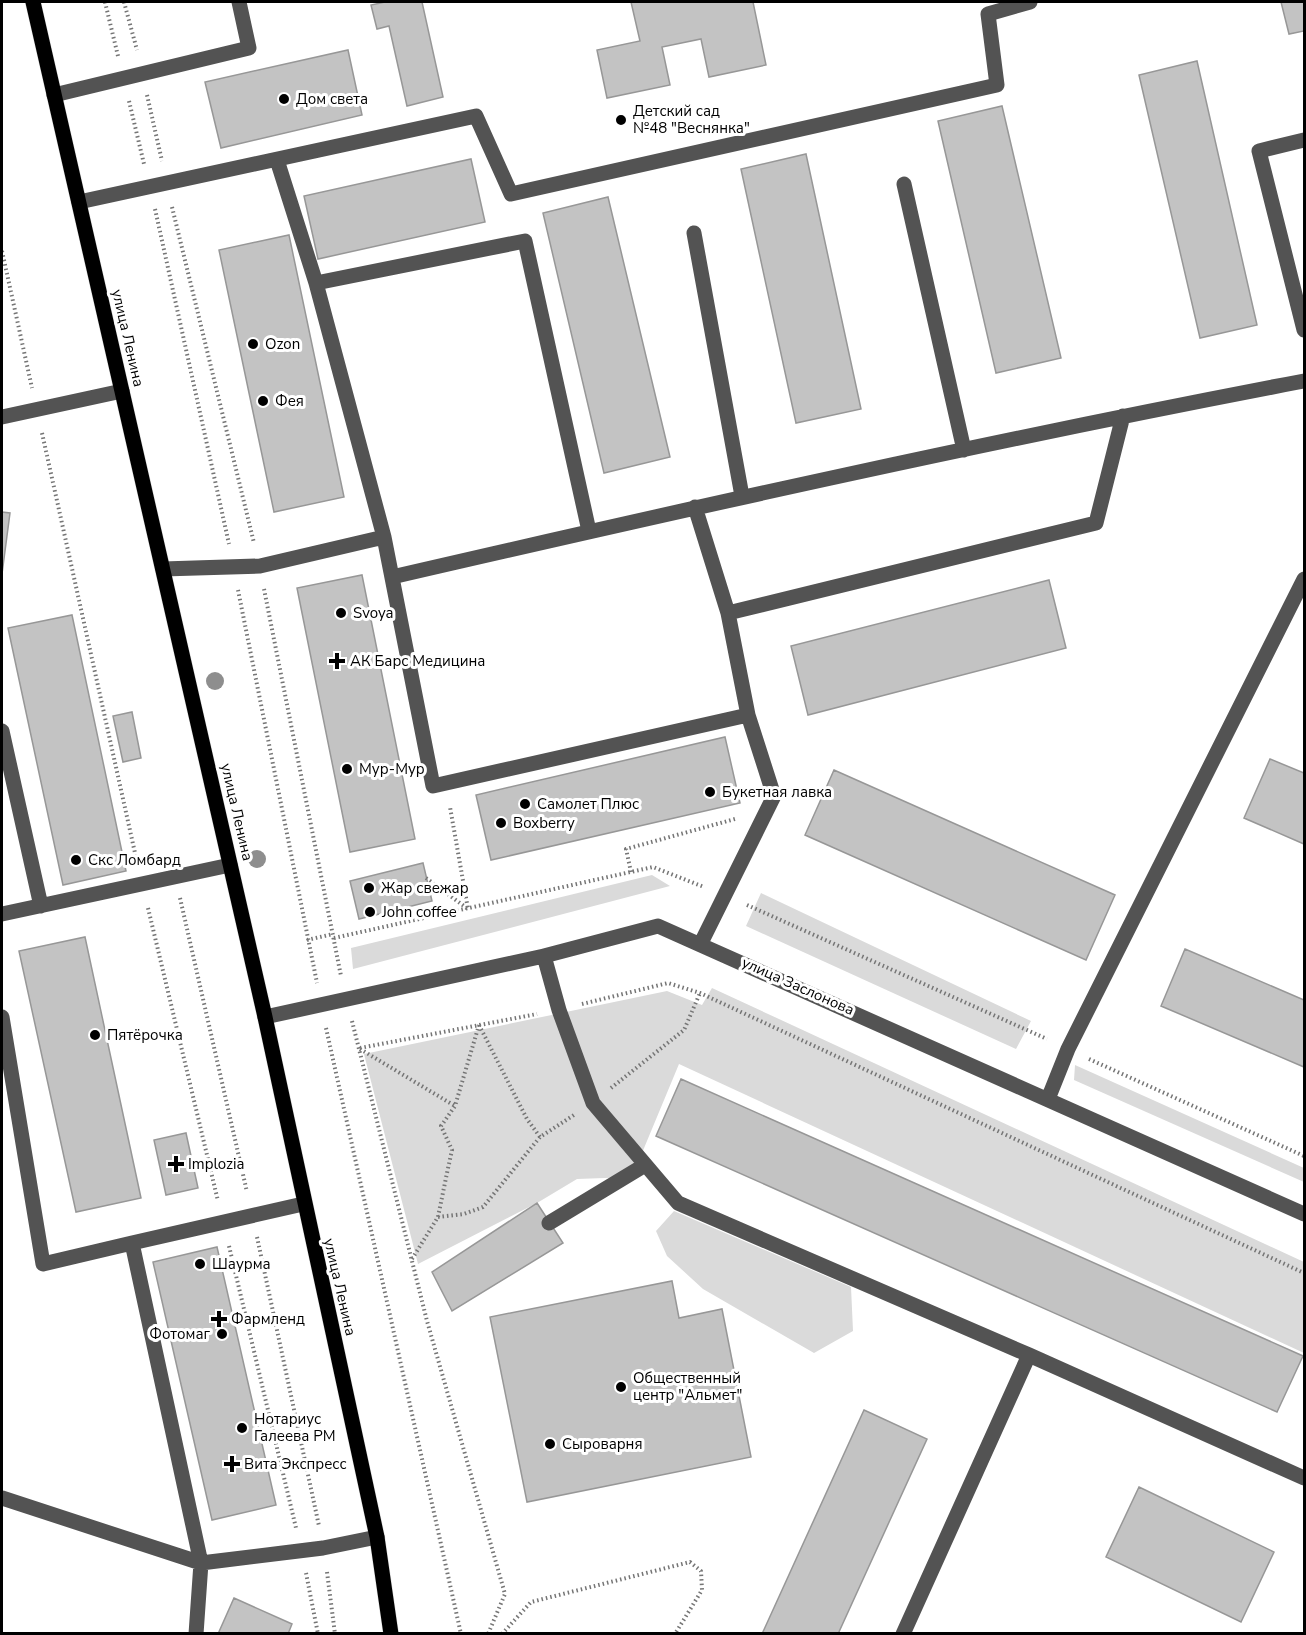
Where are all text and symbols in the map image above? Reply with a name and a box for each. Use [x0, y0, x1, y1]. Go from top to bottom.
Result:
place label: Дом света [296, 89, 368, 109]
marker: Дом света [277, 92, 291, 106]
place label: Детский сад №48 "Веснянка" [633, 101, 750, 138]
marker: Детский сад №48 "Веснянка" [614, 113, 628, 127]
street label: улица Ленина [107, 287, 149, 389]
place label: Ozon [265, 334, 300, 354]
marker: Ozon [246, 337, 260, 351]
place label: Фея [275, 391, 304, 411]
marker: Фея [256, 394, 270, 408]
place label: Svoya [353, 603, 393, 623]
marker: Svoya [334, 606, 348, 620]
place label: АК Барс Медицина [350, 651, 485, 671]
marker: АК Барс Медицина [328, 652, 346, 670]
place label: Мур-Мур [359, 759, 425, 779]
street label: улица Ленина [216, 761, 258, 863]
marker: Мур-Мур [340, 762, 354, 776]
place label: Букетная лавка [722, 782, 832, 802]
marker: Букетная лавка [703, 785, 717, 799]
place label: Самолет Плюс [537, 794, 639, 814]
marker: Самолет Плюс [518, 797, 532, 811]
place label: Boxberry [513, 813, 575, 833]
marker: Boxberry [494, 816, 508, 830]
place label: Скс Ломбард [88, 850, 181, 870]
marker: Скс Ломбард [69, 853, 83, 867]
place label: Жар свежар [381, 878, 469, 898]
marker: Жар свежар [362, 881, 376, 895]
place label: John coffee [381, 902, 457, 922]
marker: John coffee [363, 905, 377, 919]
street label: улица Заслонова [739, 952, 857, 1020]
place label: Пятёрочка [107, 1025, 183, 1045]
marker: Пятёрочка [88, 1028, 102, 1042]
place label: Implozia [188, 1154, 244, 1174]
marker: Implozia [169, 1157, 183, 1171]
street label: улица Ленина [319, 1236, 361, 1338]
place label: Шаурма [212, 1254, 271, 1274]
marker: Шаурма [193, 1257, 207, 1271]
place label: Фармленд [231, 1309, 305, 1329]
marker: Фармленд [212, 1312, 226, 1326]
place label: Фотомаг [149, 1324, 210, 1344]
marker: Фотомаг [215, 1327, 229, 1341]
place label: Общественный центр "Альмет" [633, 1368, 742, 1405]
marker: Общественный центр "Альмет" [614, 1380, 628, 1394]
place label: Нотариус Галеева РМ [254, 1409, 336, 1446]
marker: Нотариус Галеева РМ [235, 1421, 249, 1435]
place label: Сыроварня [562, 1434, 643, 1454]
marker: Сыроварня [543, 1437, 557, 1451]
place label: Вита Экспресс [244, 1454, 347, 1474]
marker: Вита Экспресс [225, 1457, 239, 1471]

